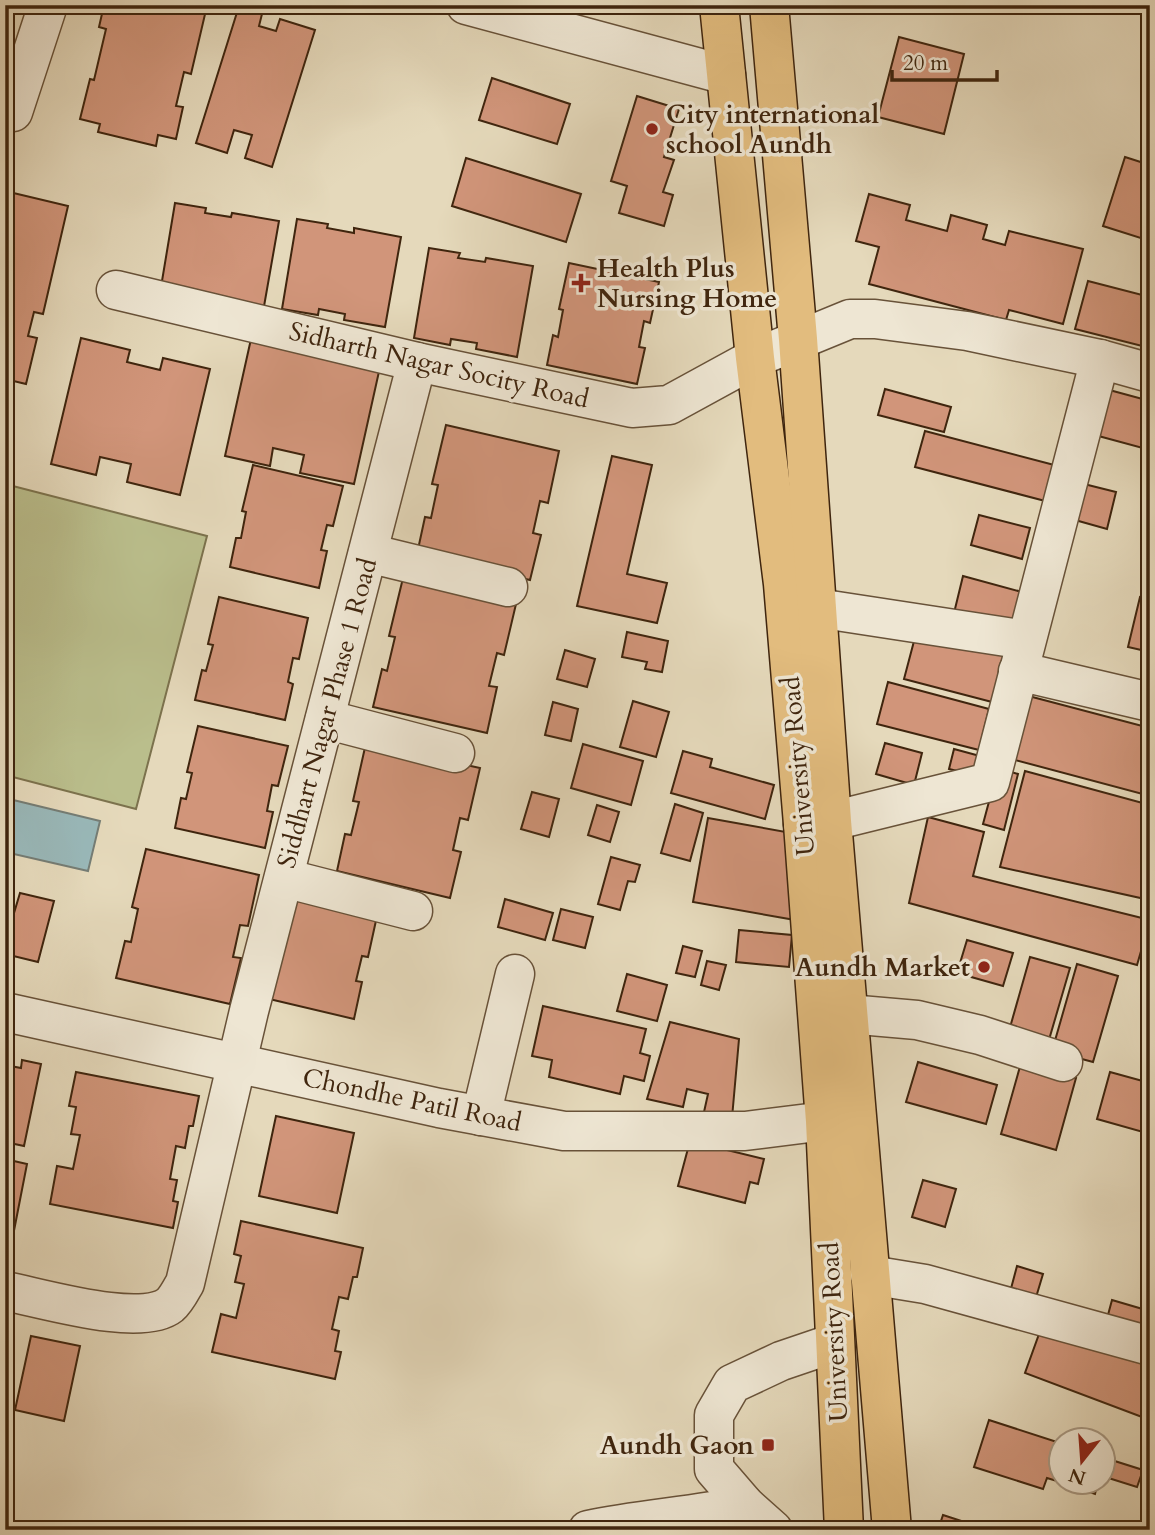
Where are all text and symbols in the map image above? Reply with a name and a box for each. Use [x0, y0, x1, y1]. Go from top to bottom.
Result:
scale bar [892, 38, 998, 82]
text: 20 m [903, 49, 948, 78]
place label: City international school Aundh [666, 97, 879, 162]
marker: City international school Aundh [644, 121, 660, 137]
place label: Health Plus Nursing Home [597, 251, 777, 316]
marker: Health Plus Nursing Home [571, 273, 591, 293]
street label: Sidharth Nagar Socity Road [286, 313, 592, 417]
street label: Siddhart Nagar Phase 1 Road [269, 554, 385, 872]
street label: University Road [773, 675, 823, 857]
place label: Aundh Market [795, 950, 970, 985]
marker: Aundh Market [976, 959, 992, 975]
street label: Chondhe Patil Road [299, 1060, 525, 1140]
street label: University Road [812, 1241, 856, 1423]
north arrow [1046, 1426, 1116, 1496]
place label: Aundh Gaon [600, 1428, 754, 1463]
marker: Aundh Gaon [760, 1437, 776, 1453]
text: N [1065, 1461, 1089, 1491]

